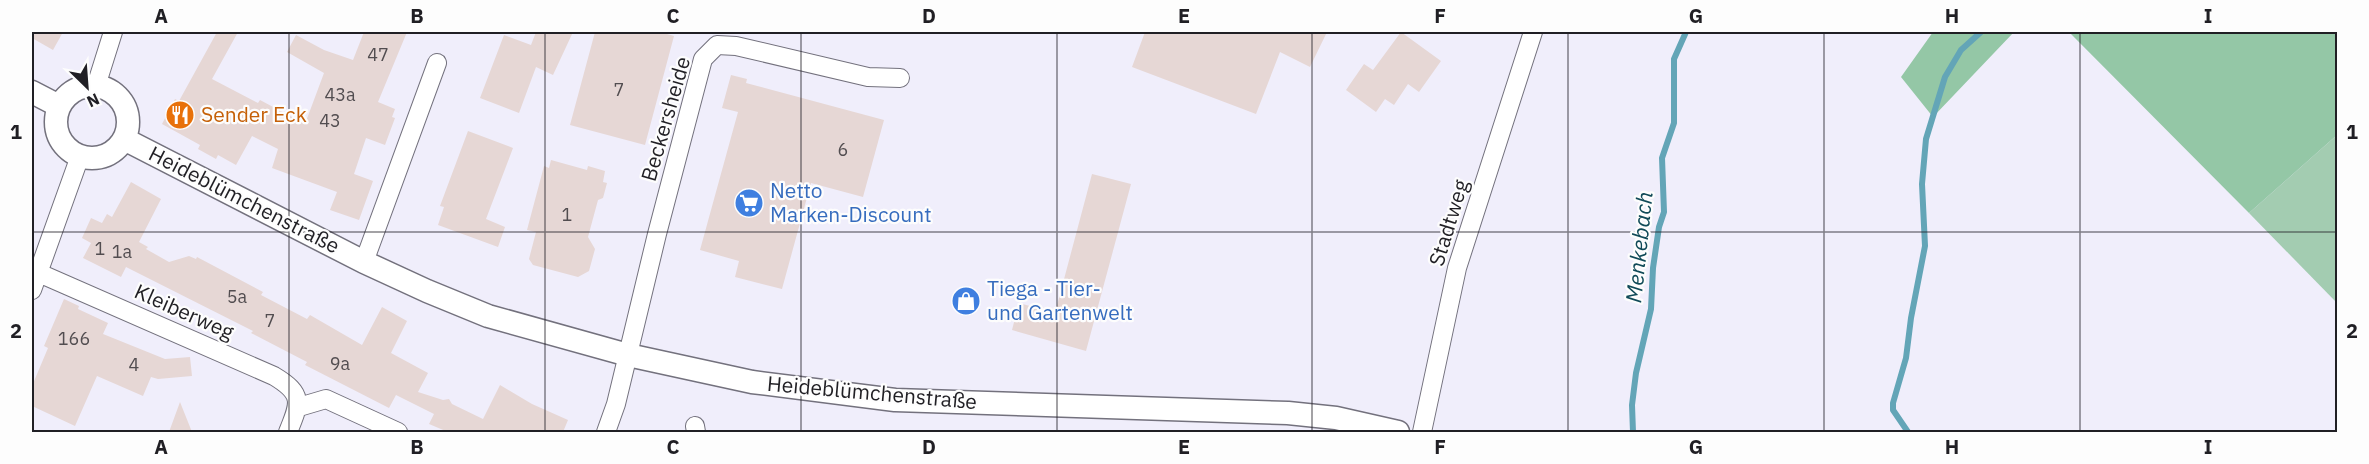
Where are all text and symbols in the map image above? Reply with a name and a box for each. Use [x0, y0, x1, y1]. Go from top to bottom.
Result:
text: A [154, 2, 168, 29]
text: B [410, 2, 424, 29]
text: C [666, 2, 680, 29]
text: D [922, 2, 936, 29]
text: E [1178, 2, 1190, 29]
text: F [1434, 2, 1446, 29]
text: G [1689, 2, 1703, 29]
text: H [1945, 2, 1959, 29]
text: I [2204, 2, 2212, 29]
house number: 47 [367, 43, 389, 66]
street label: Beckersheide [634, 53, 696, 184]
north arrow [57, 57, 117, 117]
house number: 7 [614, 78, 624, 101]
house number: 43a [324, 83, 356, 106]
text: N [84, 89, 103, 112]
restaurant icon: Sender Eck [164, 99, 196, 131]
place label: Sender Eck [201, 100, 307, 128]
house number: 43 [319, 109, 341, 132]
text: 1 [10, 118, 22, 145]
text: 1 [2346, 118, 2358, 145]
house number: 6 [838, 138, 848, 161]
street label: Heideblümchenstraße [144, 139, 345, 259]
place label: Netto Marken-Discount [770, 176, 932, 228]
street label: Stadtweg [1422, 176, 1474, 269]
supermarket icon: Netto Marken-Discount [733, 187, 765, 219]
water label: Menkebach [1618, 190, 1659, 304]
house number: 1 [562, 203, 572, 226]
house number: 1 [95, 237, 105, 260]
house number: 1a [112, 240, 133, 263]
place label: Tiega - Tier- und Gartenwelt [987, 274, 1133, 326]
street label: Kleiberweg [130, 277, 239, 345]
house number: 5a [227, 285, 248, 308]
shop icon: Tiega - Tier- und Gartenwelt [950, 285, 982, 317]
house number: 7 [265, 309, 275, 332]
text: 2 [10, 317, 22, 344]
text: 2 [2346, 317, 2358, 344]
house number: 166 [58, 327, 90, 350]
house number: 9a [330, 352, 351, 375]
house number: 4 [129, 353, 140, 376]
street label: Heideblümchenstraße [766, 369, 978, 415]
text: A [154, 433, 168, 460]
text: B [410, 433, 424, 460]
text: C [666, 433, 680, 460]
text: D [922, 433, 936, 460]
text: E [1178, 433, 1190, 460]
text: F [1434, 433, 1446, 460]
text: G [1689, 433, 1703, 460]
text: H [1945, 433, 1959, 460]
text: I [2204, 433, 2212, 460]

